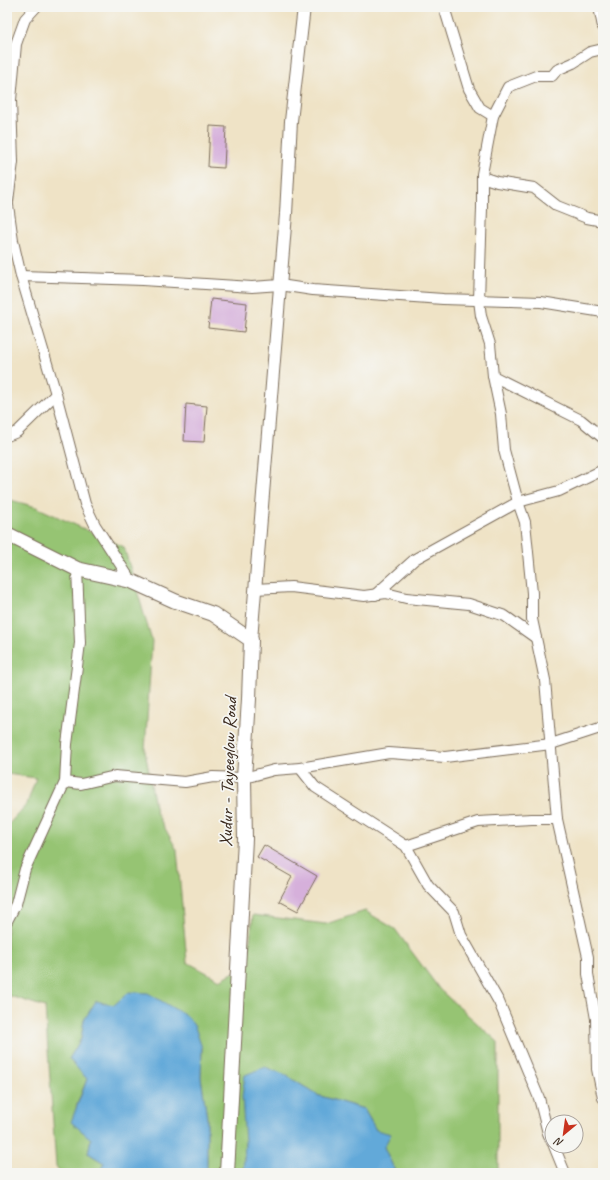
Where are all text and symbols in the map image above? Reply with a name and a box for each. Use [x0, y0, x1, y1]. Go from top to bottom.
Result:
street label: Xudur - Tayeeglow Road [213, 693, 243, 847]
north arrow [544, 1114, 584, 1154]
text: N [551, 1134, 566, 1151]

